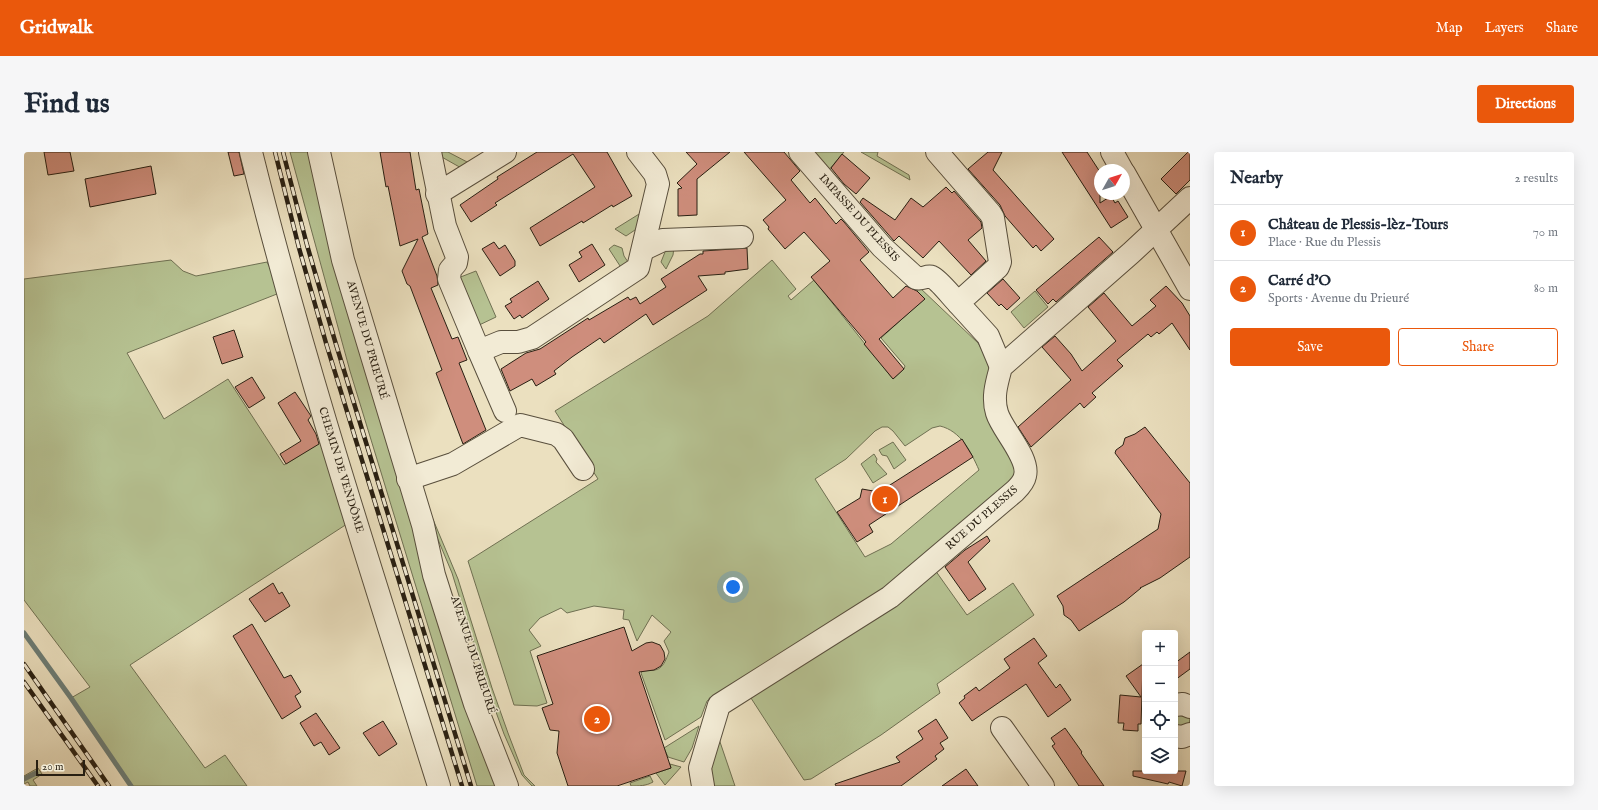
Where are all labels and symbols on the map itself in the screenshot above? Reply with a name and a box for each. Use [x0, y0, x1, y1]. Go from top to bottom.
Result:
north arrow [1094, 164, 1130, 200]
street label: IMPASSE DU PLESSIS [816, 171, 902, 265]
street label: AVENUE DU PRIEURÉ [343, 278, 391, 401]
street label: CHEMIN DE VENDÔME [315, 405, 367, 535]
street label: RUE DU PLESSIS [943, 483, 1021, 553]
pin: 1 [872, 484, 898, 514]
your location [723, 577, 743, 597]
street label: AVENUE DU PRIEURÉ [447, 593, 499, 716]
pin: 2 [584, 704, 610, 734]
scale bar [36, 758, 85, 777]

